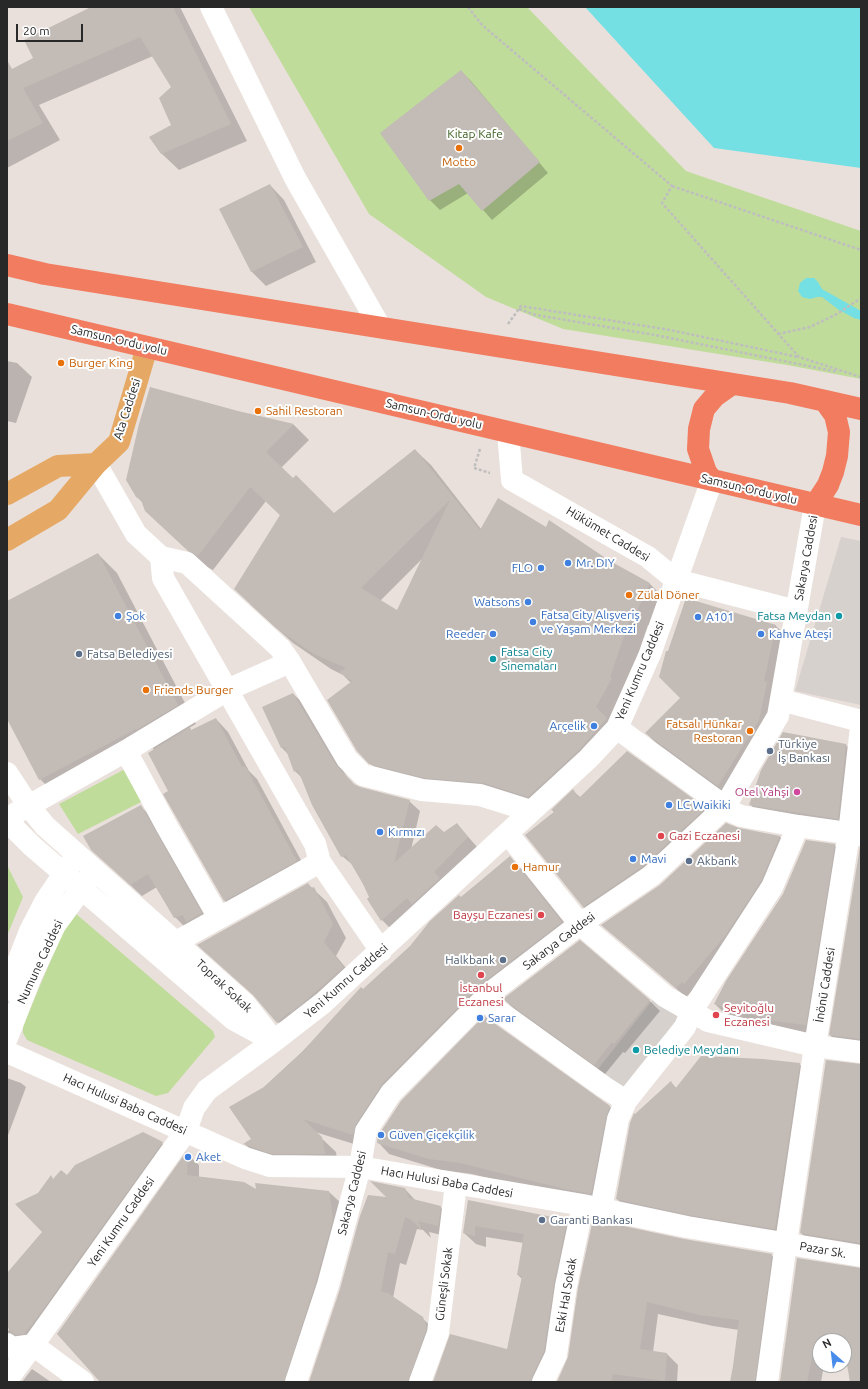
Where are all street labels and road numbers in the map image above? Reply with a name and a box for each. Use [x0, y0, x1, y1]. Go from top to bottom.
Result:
street label: Samsun-Ordu yolu [69, 322, 169, 358]
street label: Ata Caddesi [110, 376, 144, 442]
street label: Samsun-Ordu yolu [384, 396, 484, 432]
street label: Samsun-Ordu yolu [699, 471, 799, 507]
street label: Hükümet Caddesi [564, 503, 652, 565]
street label: Sakarya Caddesi [791, 514, 821, 602]
street label: Yeni Kumru Caddesi [613, 619, 667, 723]
street label: Sakarya Caddesi [520, 909, 598, 973]
street label: Numune Caddesi [14, 918, 66, 1006]
street label: Yeni Kumru Caddesi [301, 941, 391, 1021]
street label: İnönü Caddesi [812, 946, 838, 1024]
street label: Toprak Sokak [193, 956, 255, 1016]
street label: Hacı Hulusi Baba Caddesi [61, 1070, 189, 1138]
street label: Sakarya Caddesi [335, 1149, 369, 1237]
street label: Hacı Hulusi Baba Caddesi [380, 1163, 514, 1201]
street label: Yeni Kumru Caddesi [85, 1174, 157, 1270]
street label: Pazar Sk. [798, 1239, 848, 1261]
street label: Güneşli Sokak [432, 1246, 456, 1322]
street label: Eski Hal Sokak [552, 1256, 580, 1334]

